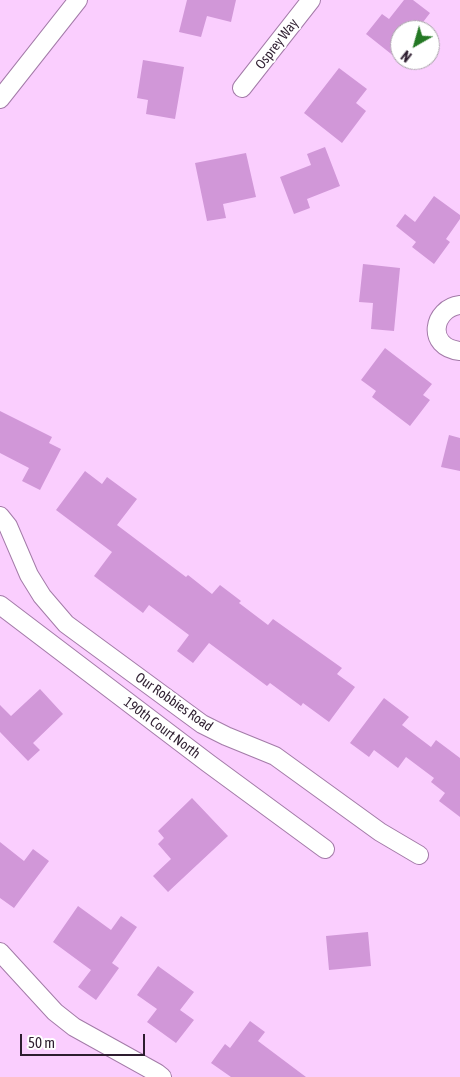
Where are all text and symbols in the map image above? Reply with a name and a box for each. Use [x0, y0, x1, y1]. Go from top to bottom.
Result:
street label: Osprey Way [252, 15, 302, 73]
north arrow [390, 20, 440, 70]
text: N [398, 47, 415, 65]
street label: Our Robbies Road [132, 669, 216, 735]
street label: 190th Court North [120, 694, 204, 762]
scale bar [22, 1024, 148, 1056]
text: 50 m [28, 1034, 55, 1051]

